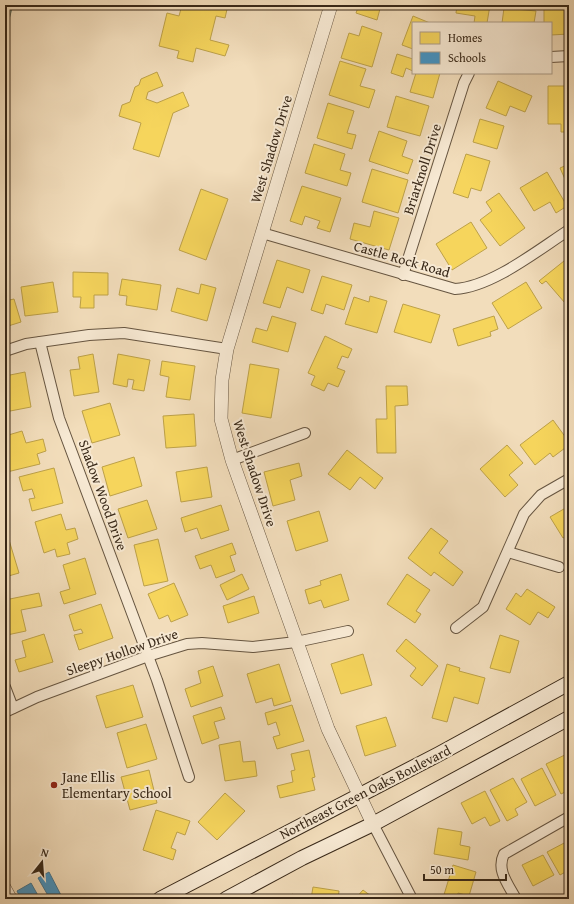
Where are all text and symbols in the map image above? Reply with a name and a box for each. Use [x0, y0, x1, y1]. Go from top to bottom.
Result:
legend [412, 22, 552, 74]
text: Homes [448, 29, 483, 46]
text: Schools [448, 49, 486, 66]
street label: West Shadow Drive [245, 92, 297, 205]
street label: Briarknoll Drive [398, 121, 446, 217]
street label: Castle Rock Road [352, 236, 453, 282]
street label: West Shadow Drive [228, 417, 282, 530]
street label: Shadow Wood Drive [74, 437, 132, 553]
street label: Sleepy Hollow Drive [63, 623, 181, 681]
street label: Northeast Green Oaks Boulevard [276, 740, 455, 844]
place label: Jane Ellis Elementary School [60, 767, 172, 803]
marker: Jane Ellis Elementary School [49, 780, 59, 790]
north arrow [22, 842, 62, 882]
text: N [39, 844, 51, 861]
scale bar [424, 856, 506, 882]
text: 50 m [430, 861, 454, 878]

